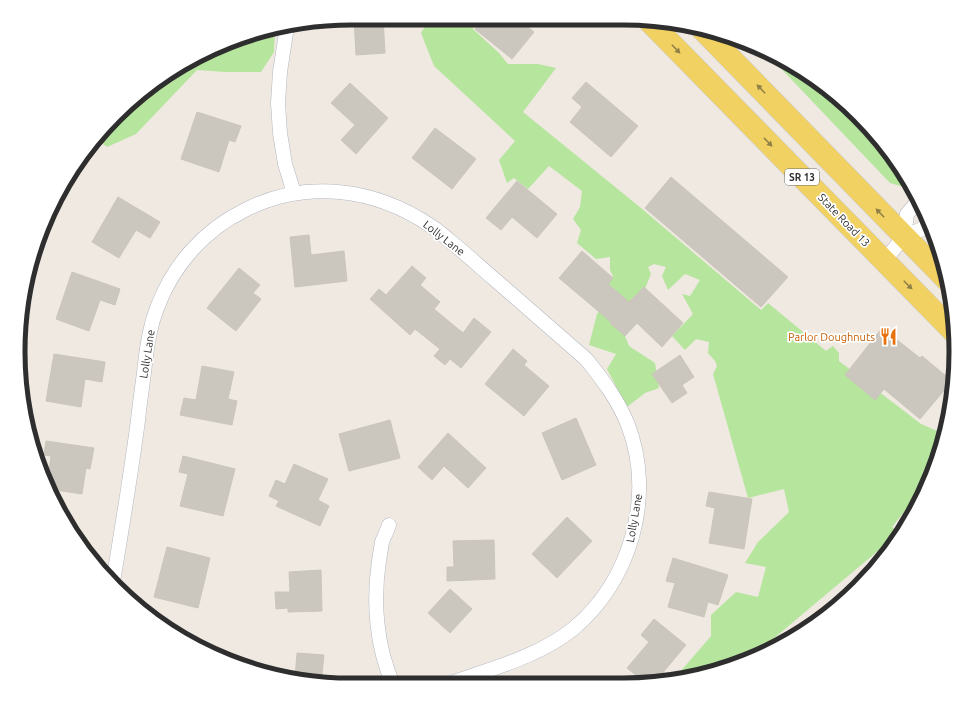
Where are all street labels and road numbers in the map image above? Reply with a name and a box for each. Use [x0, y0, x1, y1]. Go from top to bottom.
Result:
road number: SR 13 [785, 169, 819, 185]
street label: State Road 13 [816, 191, 872, 249]
street label: Lolly Lane [421, 218, 467, 258]
street label: Lolly Lane [137, 329, 157, 379]
street label: Lolly Lane [624, 493, 644, 543]

